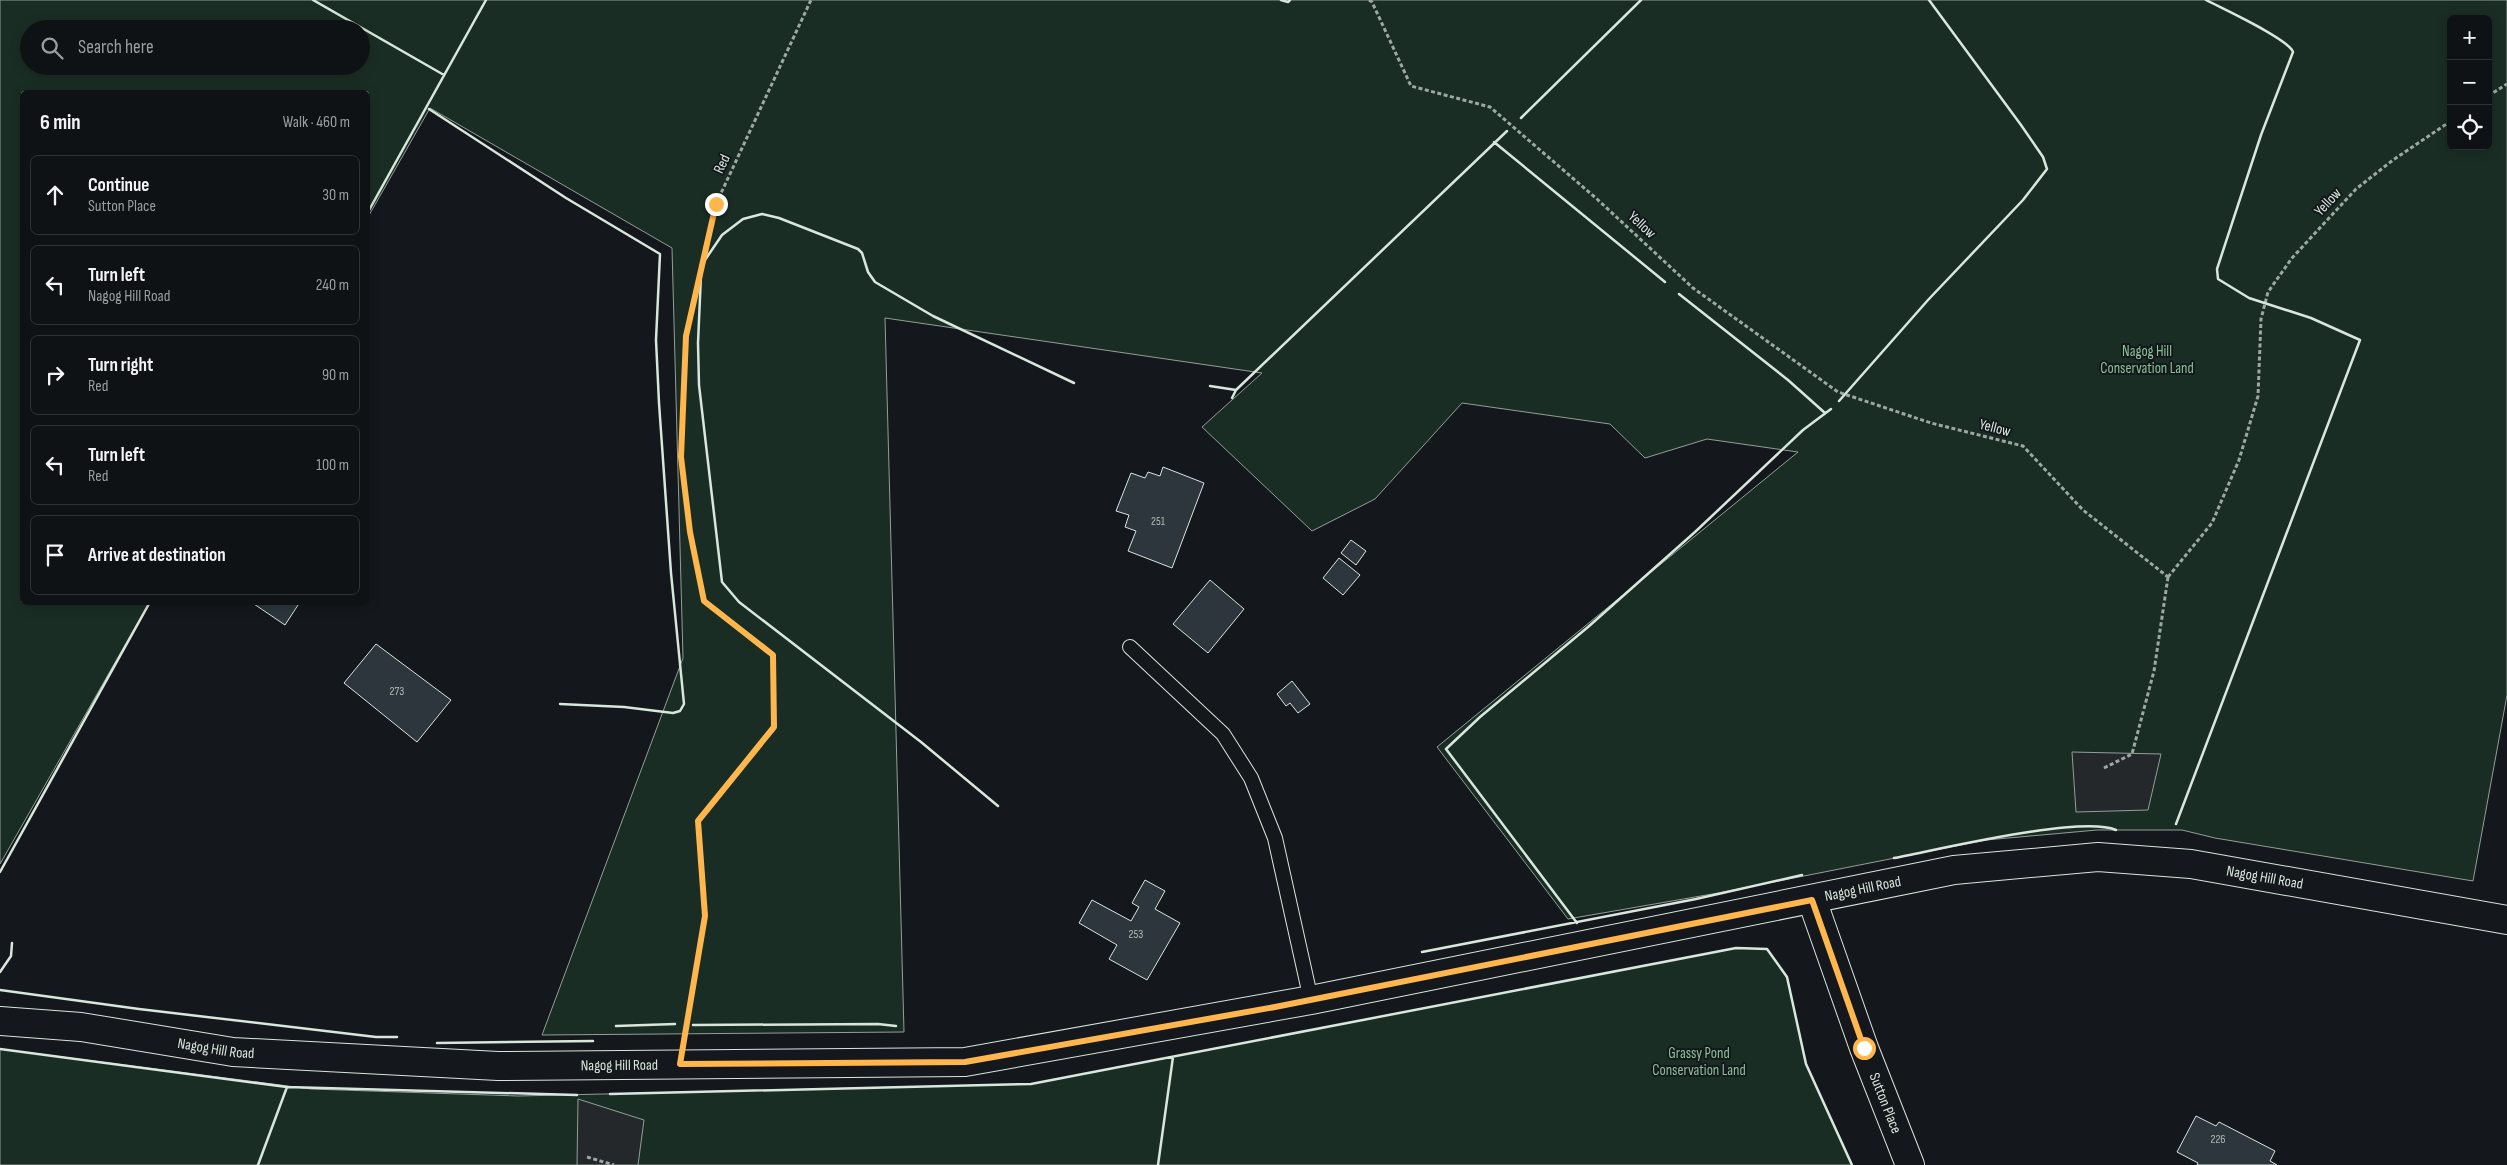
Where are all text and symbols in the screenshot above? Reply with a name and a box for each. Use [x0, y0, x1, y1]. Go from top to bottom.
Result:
map controls [2447, 15, 2492, 150]
button: + [2447, 15, 2492, 60]
search box [20, 20, 370, 75]
icon: search [38, 34, 66, 62]
text: Search here [78, 36, 154, 59]
button: − [2447, 60, 2492, 105]
button: locate [2447, 105, 2492, 150]
text: 6 min [40, 110, 81, 135]
text: Walk · 460 m [283, 113, 350, 132]
street label: Red [709, 151, 735, 177]
text: Continue [88, 174, 149, 197]
icon: ahead [41, 181, 69, 209]
street label: Yellow [2310, 184, 2346, 220]
text: 30 m [322, 186, 349, 205]
route end [705, 193, 728, 216]
text: Sutton Place [88, 197, 156, 216]
street label: Yellow [1624, 207, 1660, 243]
text: Turn left [88, 264, 145, 287]
icon: left [41, 271, 69, 299]
text: 240 m [316, 276, 349, 295]
text: Nagog Hill Road [88, 287, 170, 306]
park label: Nagog Hill Conservation Land [2100, 342, 2194, 378]
text: Turn right [88, 354, 153, 377]
icon: right [41, 361, 69, 389]
text: 90 m [322, 366, 349, 385]
text: Red [88, 377, 108, 396]
street label: Yellow [1977, 415, 2013, 441]
text: Turn left [88, 444, 145, 467]
icon: left [41, 451, 69, 479]
text: 100 m [316, 456, 349, 475]
text: Red [88, 467, 108, 486]
house number: 251 [1151, 514, 1166, 529]
icon: arrive [41, 541, 69, 569]
text: Arrive at destination [88, 544, 226, 567]
house number: 273 [390, 684, 404, 699]
street label: Nagog Hill Road [2225, 861, 2305, 893]
street label: Nagog Hill Road [1823, 871, 1902, 905]
house number: 253 [1129, 927, 1143, 942]
street label: Nagog Hill Road [176, 1034, 255, 1063]
route start [1853, 1037, 1876, 1060]
park label: Grassy Pond Conservation Land [1652, 1044, 1746, 1080]
street label: Nagog Hill Road [581, 1055, 658, 1075]
street label: Sutton Place [1865, 1070, 1906, 1136]
house number: 226 [2210, 1132, 2226, 1147]

